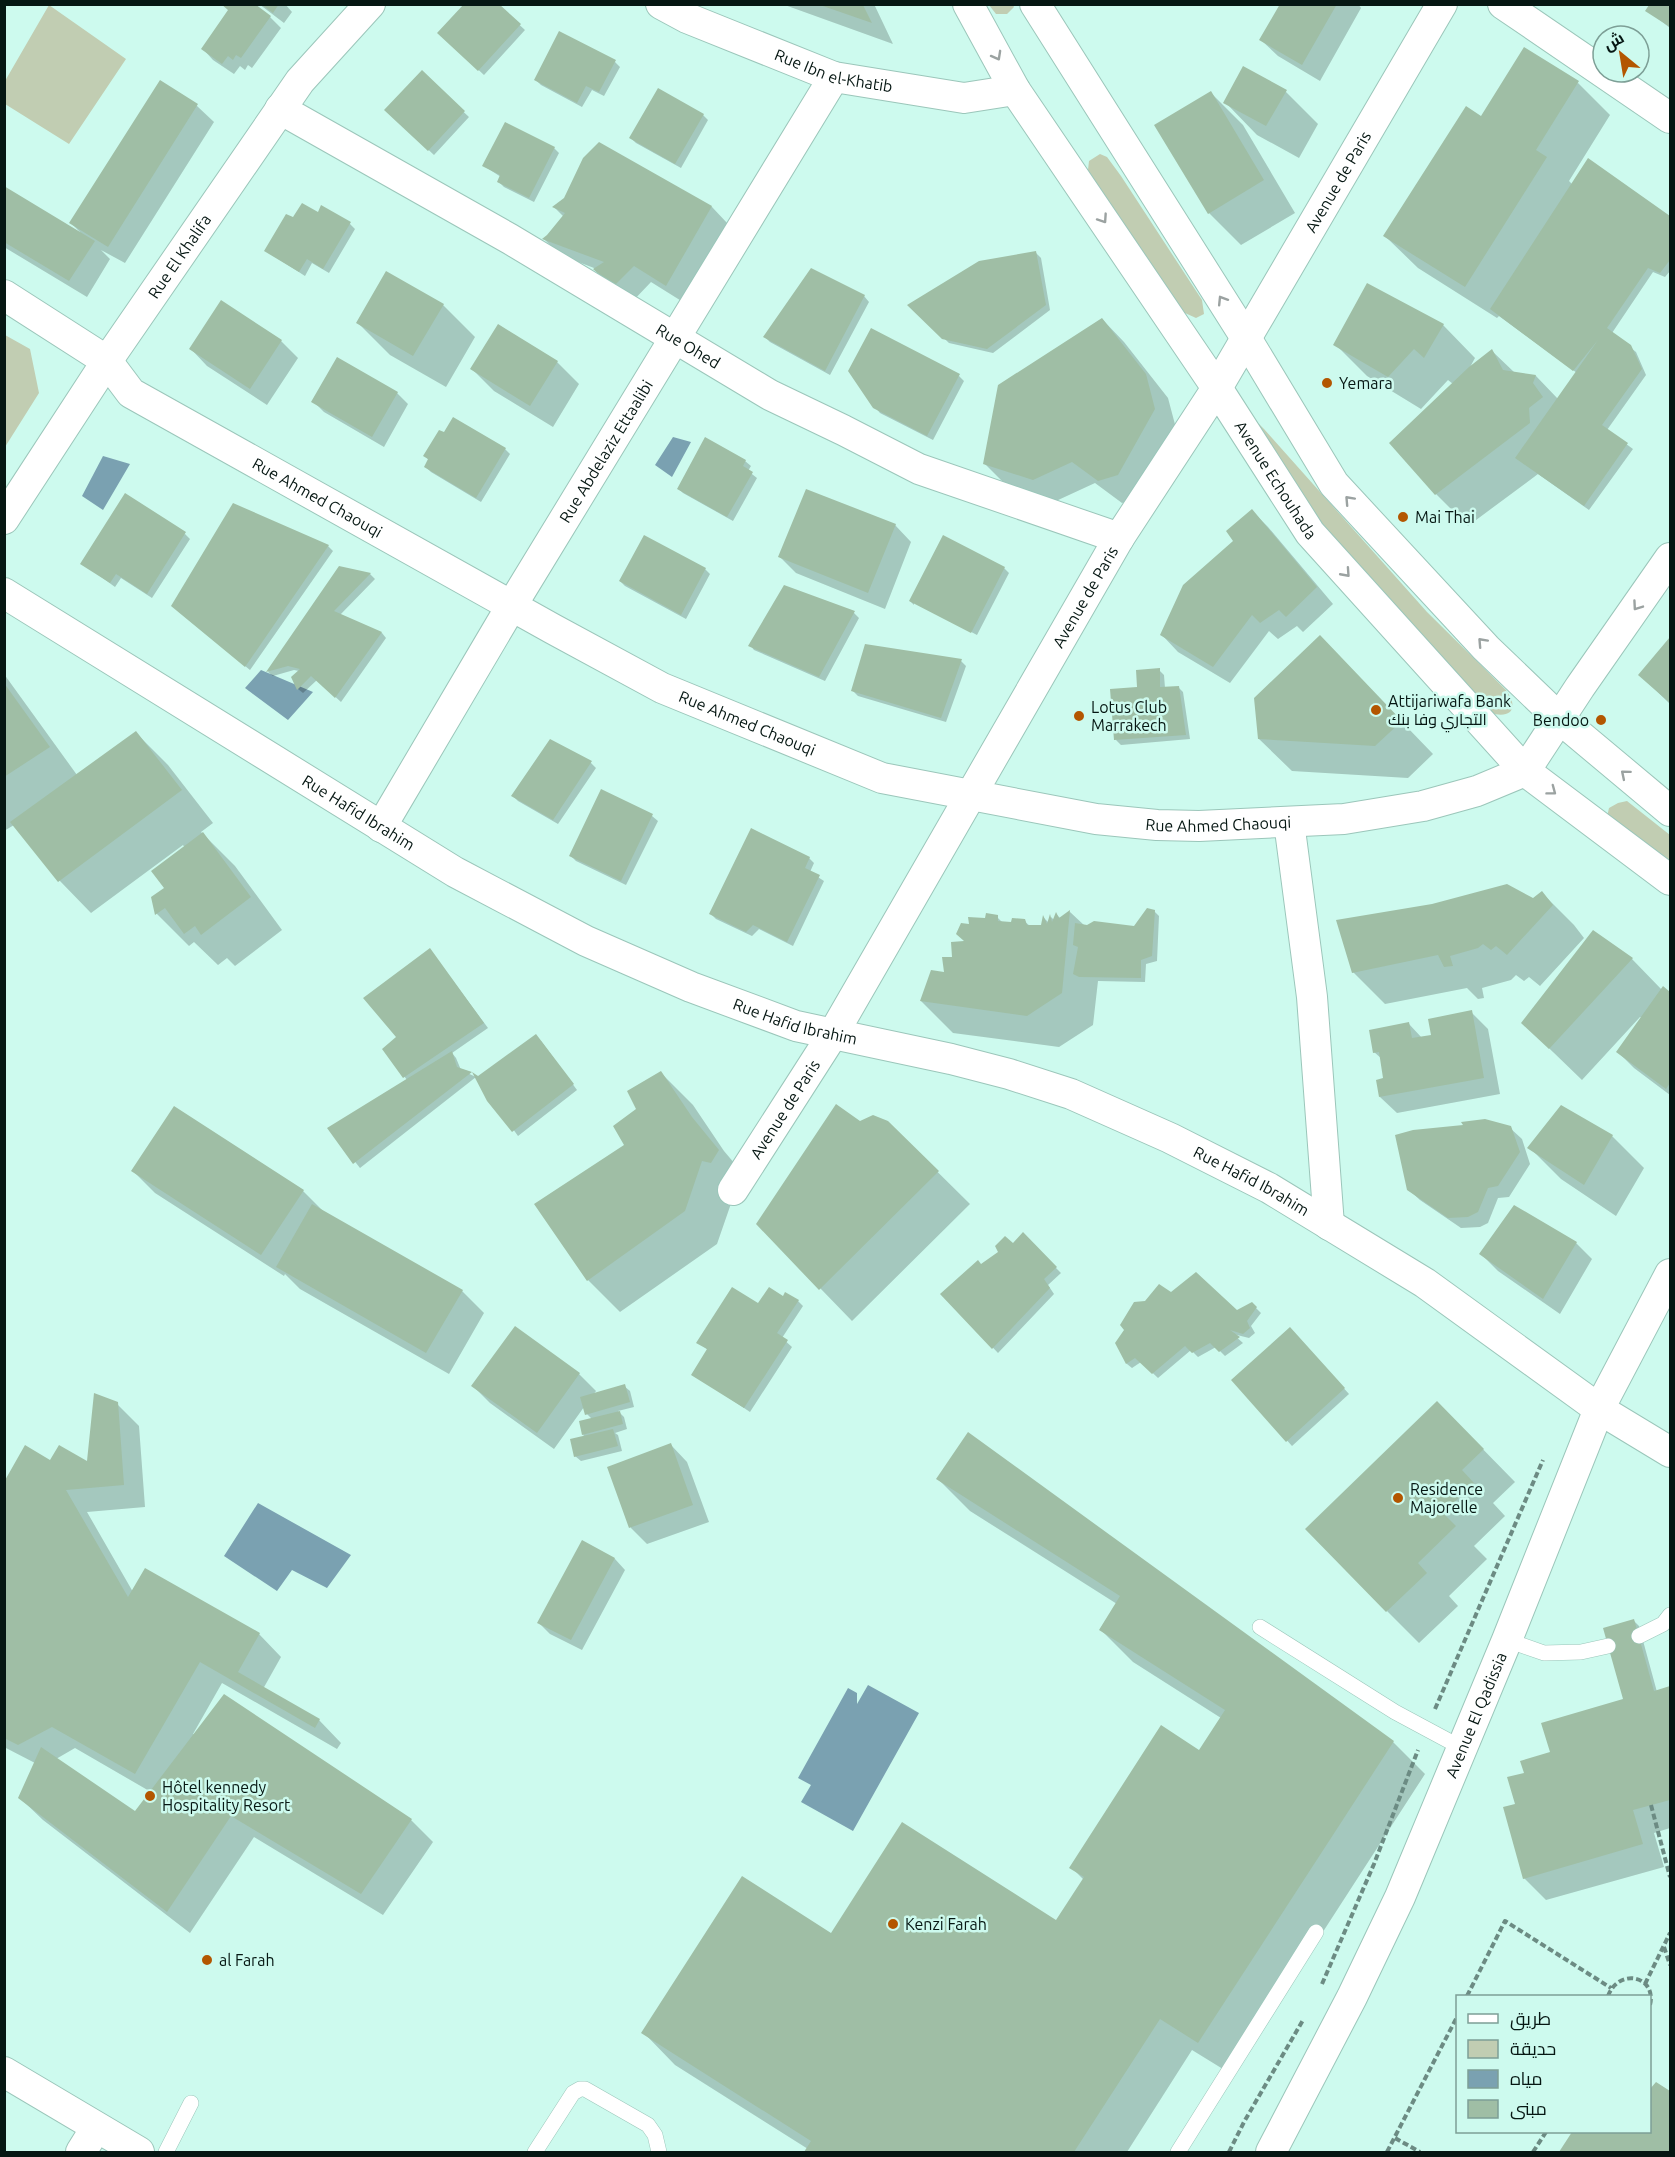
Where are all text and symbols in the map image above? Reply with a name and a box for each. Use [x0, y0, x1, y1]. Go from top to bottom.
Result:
north arrow [1591, 24, 1651, 84]
text: ش [1600, 28, 1627, 55]
street label: Rue Ibn el-Khatib [772, 45, 894, 95]
one-way arrow [990, 50, 1001, 60]
street label: Avenue de Paris [1301, 128, 1374, 236]
street label: Rue El Khalifa [144, 211, 215, 302]
one-way arrow [1096, 212, 1107, 223]
one-way arrow [1218, 296, 1229, 307]
street label: Rue Ohed [653, 320, 723, 372]
place label: Yemara [1339, 374, 1393, 392]
marker: Yemara [1320, 376, 1334, 390]
street label: Rue Abdelaziz Ettaalibi [556, 377, 656, 526]
street label: Avenue Echouhada [1231, 417, 1320, 543]
street label: Rue Ahmed Chaouqi [249, 454, 386, 541]
one-way arrow [1345, 496, 1356, 506]
place label: Mai Thai [1415, 508, 1475, 526]
marker: Mai Thai [1396, 510, 1410, 524]
street label: Avenue de Paris [1049, 543, 1121, 651]
one-way arrow [1339, 566, 1350, 577]
one-way arrow [1633, 599, 1644, 610]
one-way arrow [1478, 639, 1489, 650]
street label: Rue Ahmed Chaouqi [676, 687, 818, 759]
place label: Attijariwafa Bank التجاري وفا بنك [1388, 692, 1511, 733]
place label: Lotus Club Marrakech [1091, 698, 1167, 734]
marker: Attijariwafa Bank التجاري وفا بنك [1369, 703, 1383, 717]
marker: Lotus Club Marrakech [1072, 709, 1086, 723]
place label: Bendoo [1533, 711, 1589, 729]
marker: Bendoo [1594, 713, 1608, 727]
one-way arrow [1621, 770, 1632, 781]
street label: Rue Hafid Ibrahim [299, 771, 418, 854]
one-way arrow [1545, 784, 1556, 795]
street label: Rue Ahmed Chaouqi [1145, 813, 1292, 835]
street label: Rue Hafid Ibrahim [731, 994, 859, 1048]
street label: Avenue de Paris [746, 1056, 823, 1162]
street label: Rue Hafid Ibrahim [1191, 1142, 1313, 1219]
place label: Residence Majorelle [1410, 1480, 1483, 1516]
marker: Residence Majorelle [1391, 1491, 1405, 1505]
street label: Avenue El Qadissia [1442, 1649, 1510, 1780]
place label: Hôtel kennedy Hospitality Resort [162, 1778, 291, 1814]
marker: Hôtel kennedy Hospitality Resort [143, 1789, 157, 1803]
place label: Kenzi Farah [905, 1915, 987, 1933]
marker: Kenzi Farah [886, 1917, 900, 1931]
place label: al Farah [219, 1951, 275, 1969]
marker: al Farah [200, 1953, 214, 1967]
legend [1456, 1995, 1651, 2133]
text: طريق [1510, 2008, 1551, 2031]
text: حديقة [1510, 2038, 1556, 2058]
text: مياه [1510, 2068, 1543, 2088]
text: مبنى [1510, 2098, 1547, 2120]

